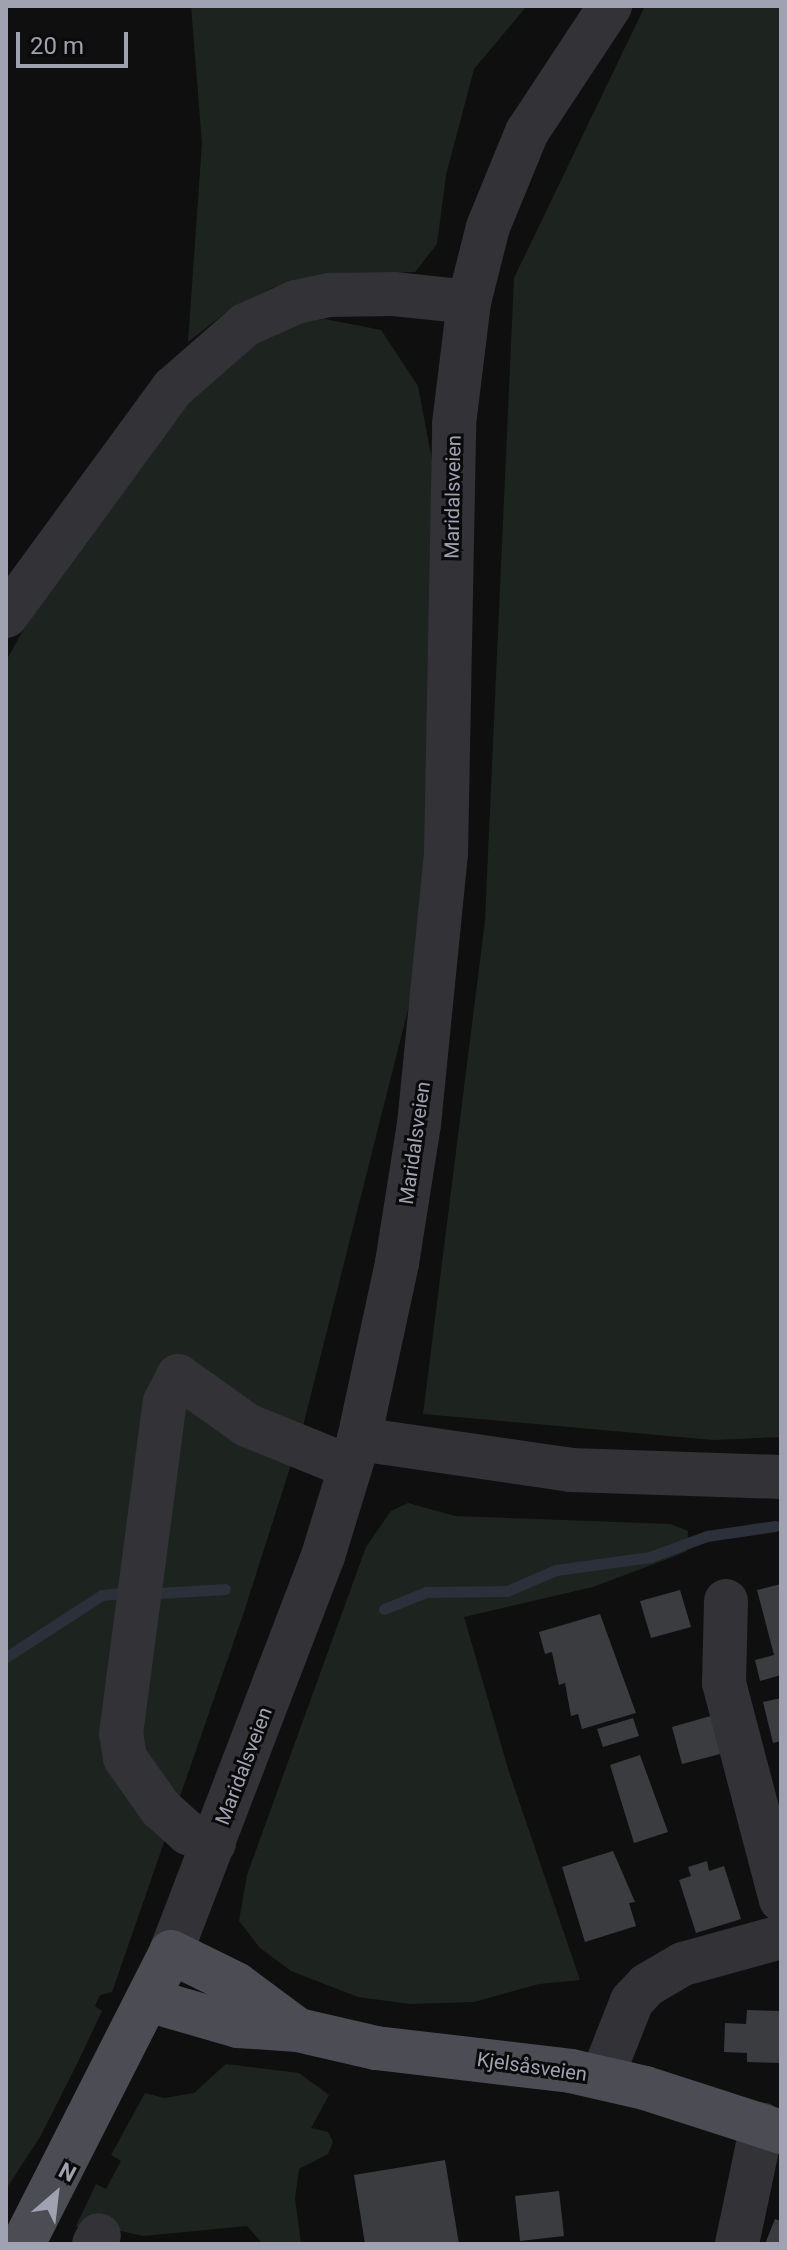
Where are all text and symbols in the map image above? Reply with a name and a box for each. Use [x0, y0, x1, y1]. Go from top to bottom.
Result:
scale bar [20, 16, 132, 66]
text: 20 m [30, 32, 84, 60]
street label: Maridalsveien [440, 435, 466, 559]
street label: Maridalsveien [394, 1080, 436, 1206]
street label: Maridalsveien [211, 1704, 277, 1828]
street label: Kjelsåsveien [475, 2047, 589, 2087]
north arrow [16, 2154, 96, 2234]
text: N [55, 2158, 80, 2187]

